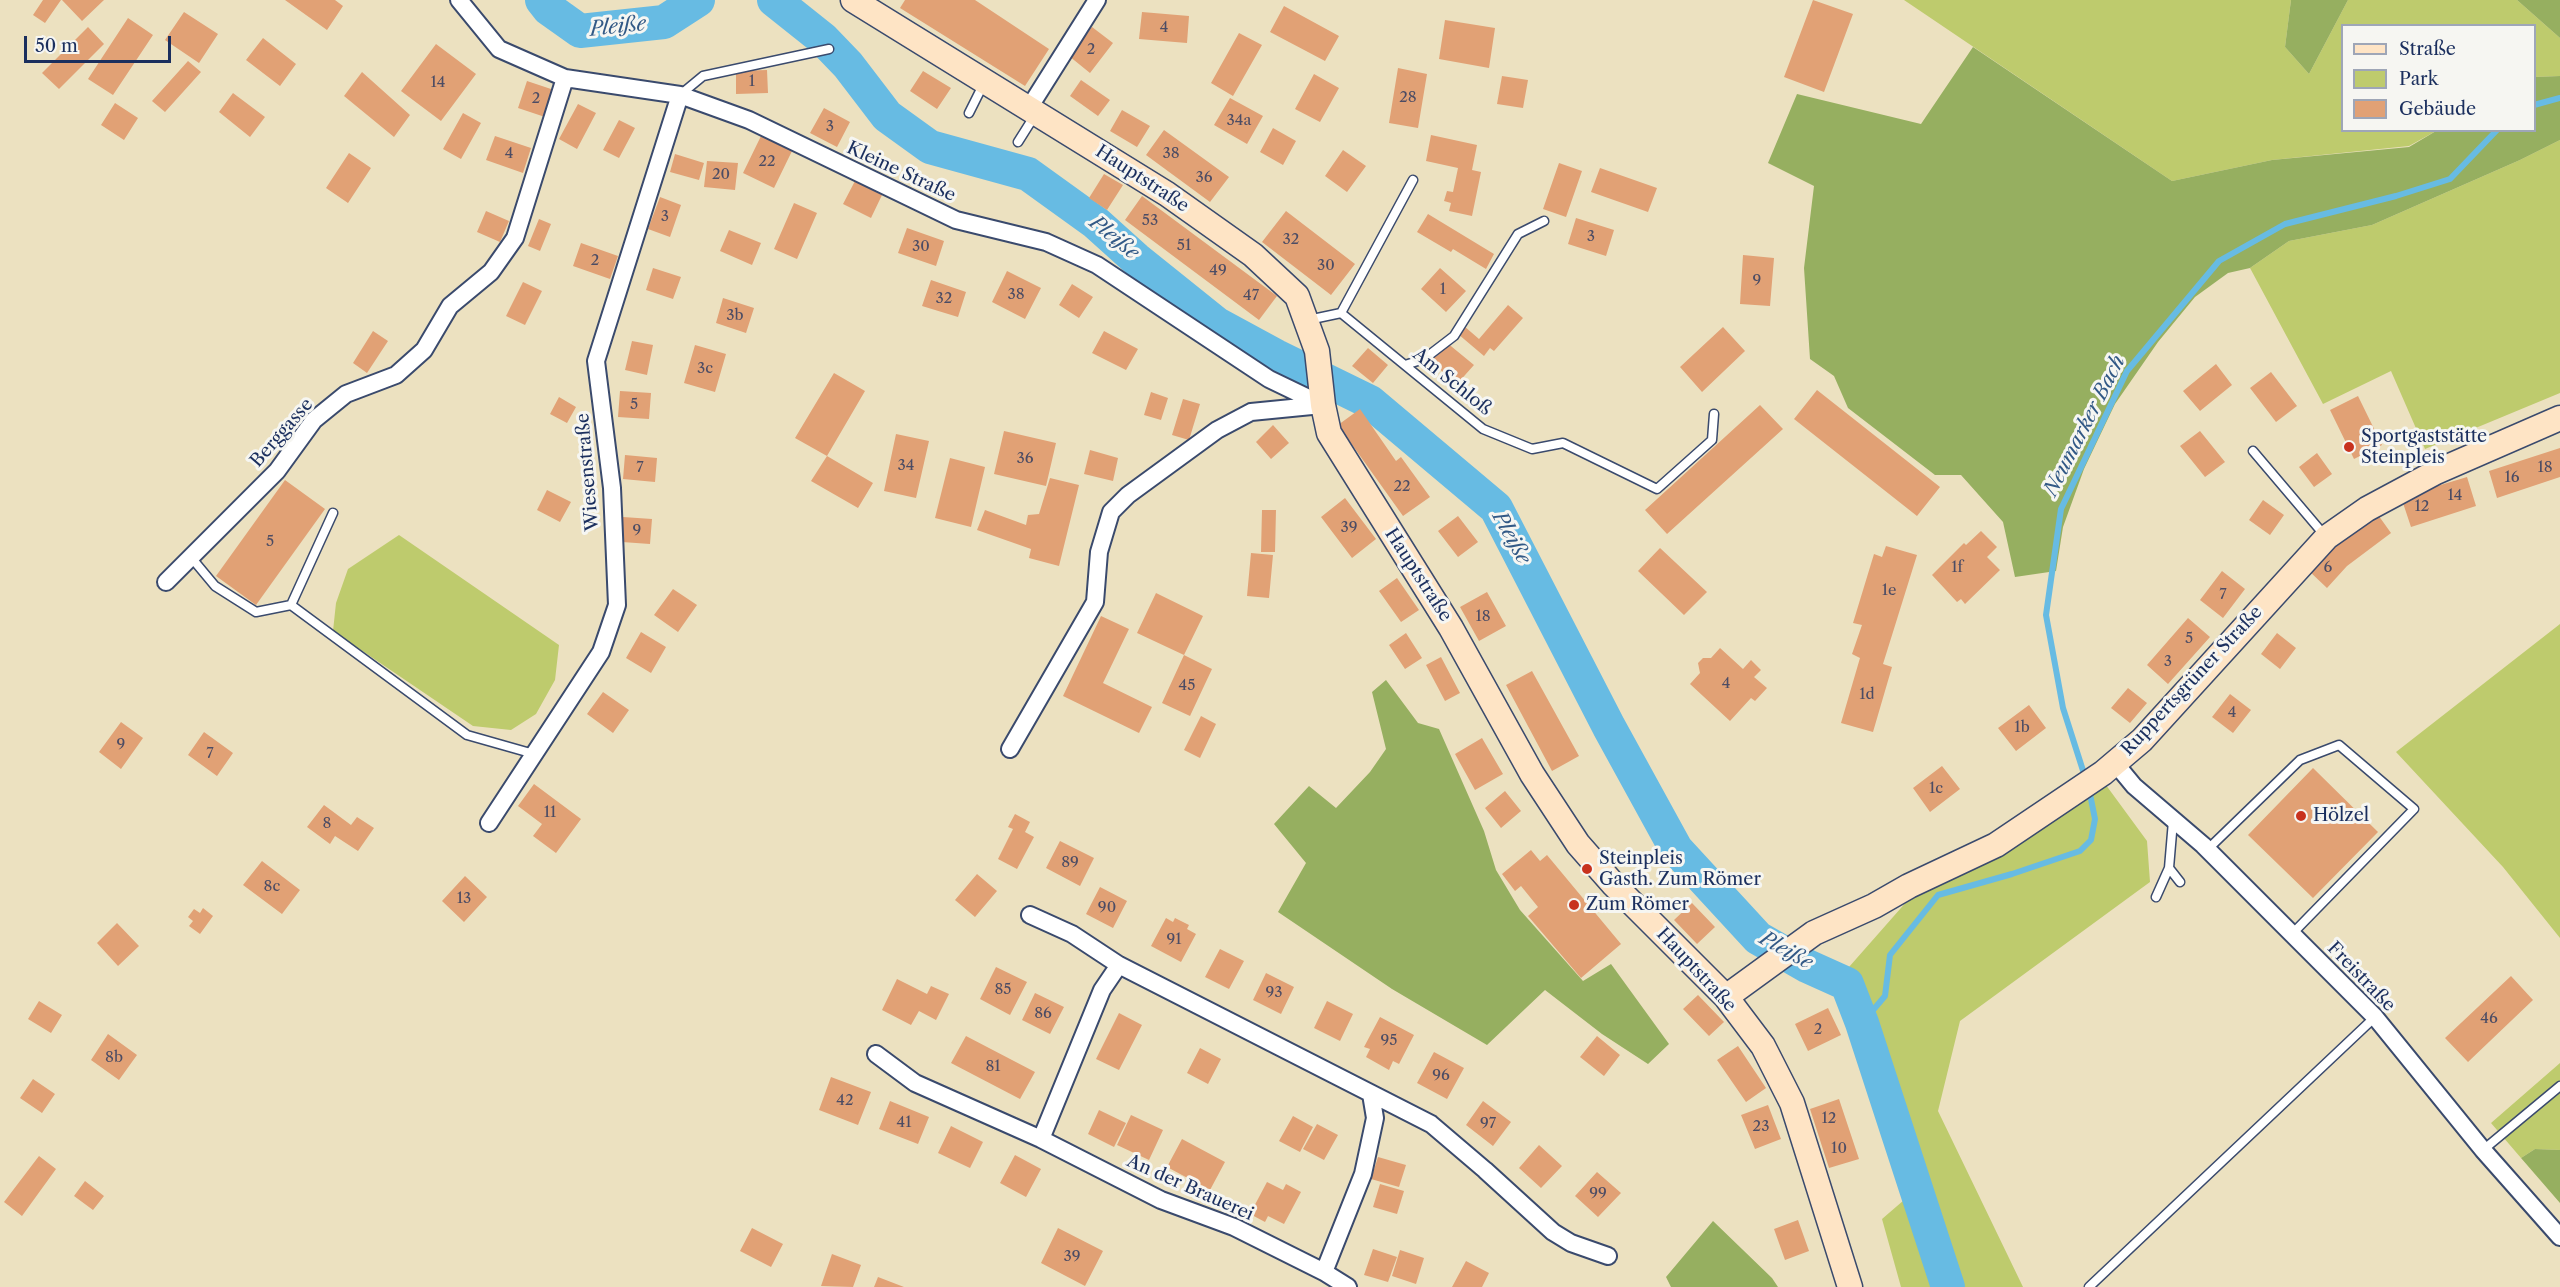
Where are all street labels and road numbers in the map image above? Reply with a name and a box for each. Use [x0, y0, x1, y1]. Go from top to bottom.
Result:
street label: Kleine Straße [843, 137, 959, 207]
street label: Hauptstraße [1091, 141, 1193, 217]
street label: Am Schloß [1408, 344, 1496, 420]
street label: Berggasse [246, 394, 318, 472]
street label: Wiesenstraße [572, 412, 604, 532]
street label: Hauptstraße [1380, 524, 1456, 626]
street label: Ruppertsgrüner Straße [2117, 602, 2267, 760]
street label: Hauptstraße [1652, 924, 1740, 1016]
street label: Freistraße [2323, 938, 2399, 1016]
street label: An der Brauerei [1123, 1150, 1257, 1226]

